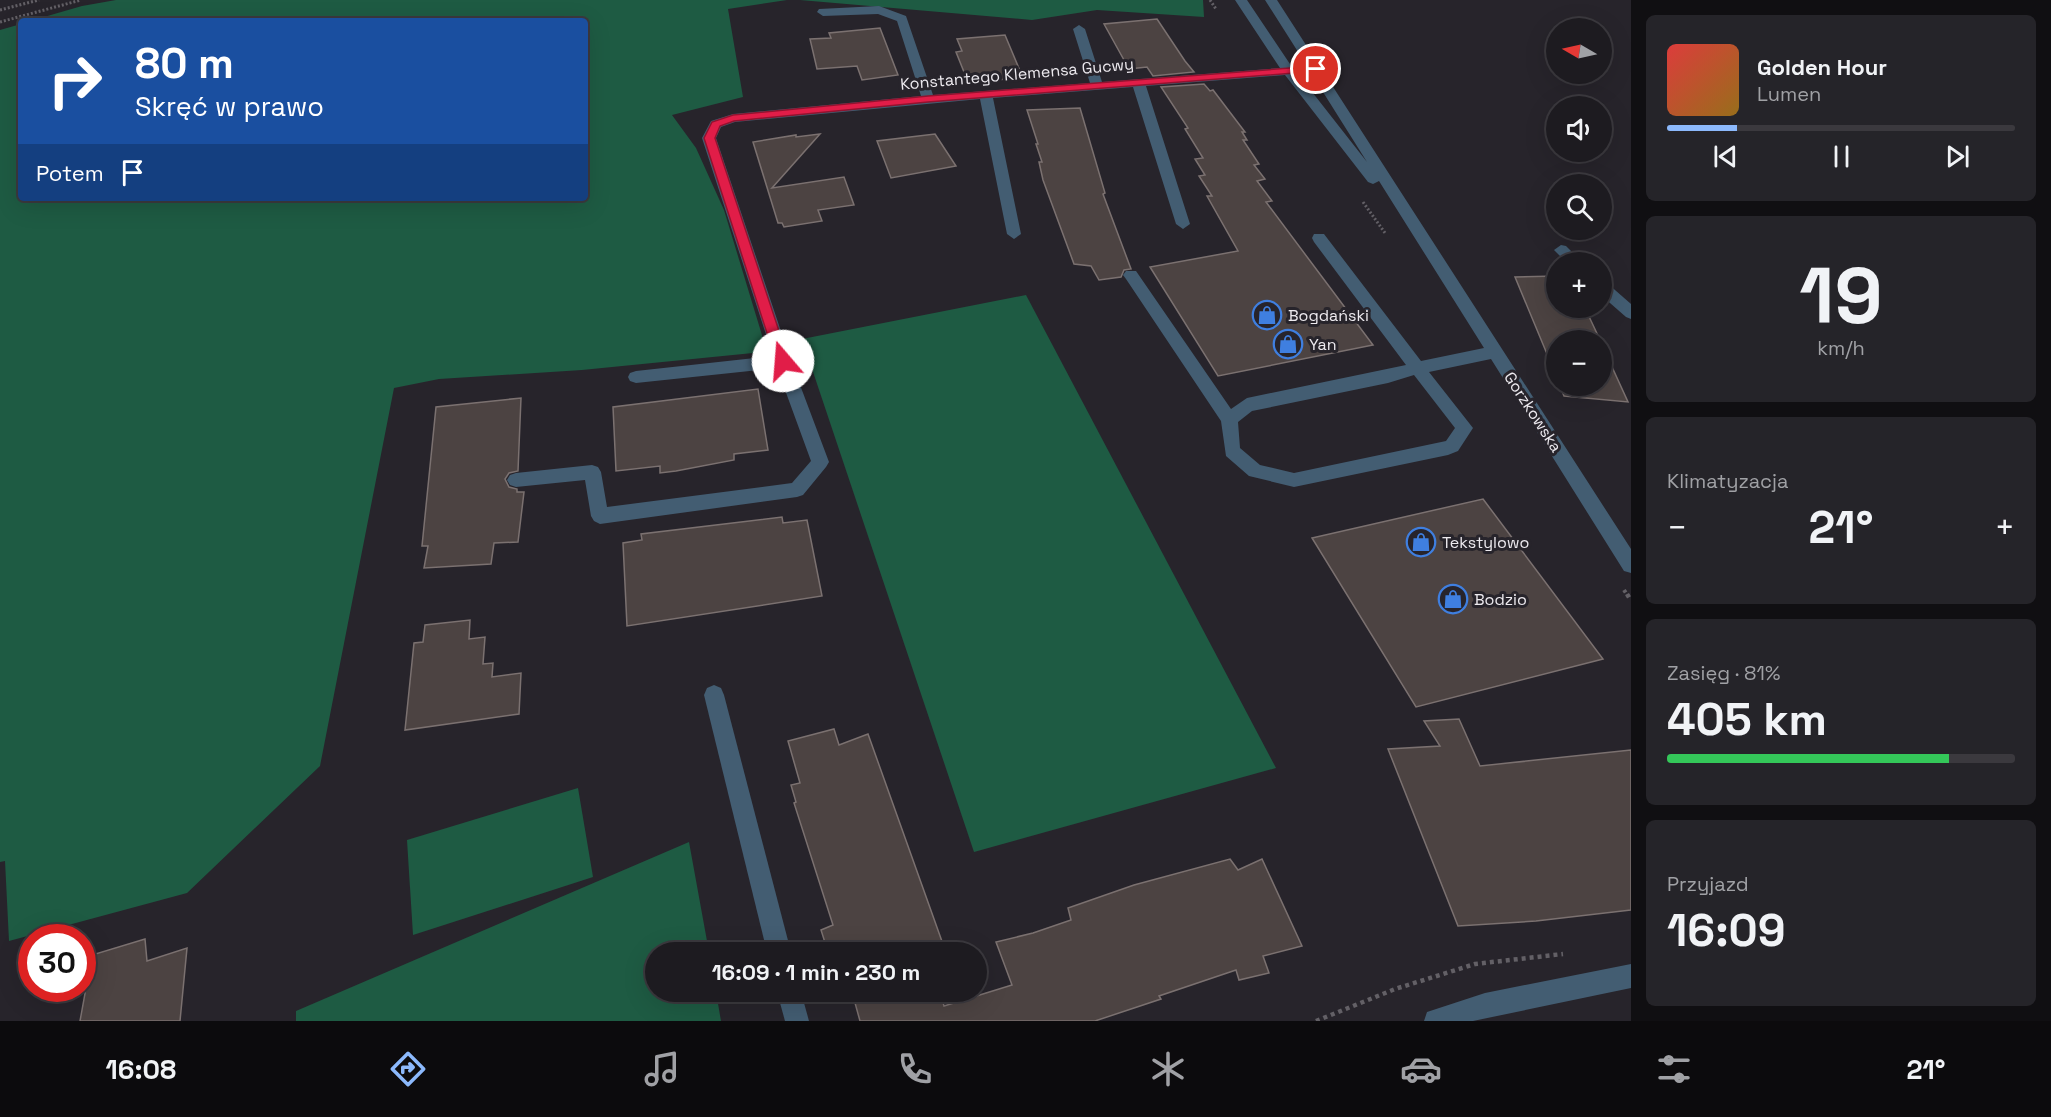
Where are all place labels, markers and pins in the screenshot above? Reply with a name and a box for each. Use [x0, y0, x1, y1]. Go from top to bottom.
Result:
pin [1290, 43, 1341, 94]
shop icon: Bogdański [1251, 299, 1283, 331]
place label: Bogdański [1288, 305, 1369, 326]
shop icon: Yan [1272, 328, 1304, 360]
place label: Yan [1309, 334, 1336, 355]
shop icon: Tekstylowo [1405, 526, 1437, 558]
place label: Tekstylowo [1442, 532, 1529, 553]
shop icon: Bodzio [1437, 583, 1469, 615]
place label: Bodzio [1474, 589, 1527, 610]

